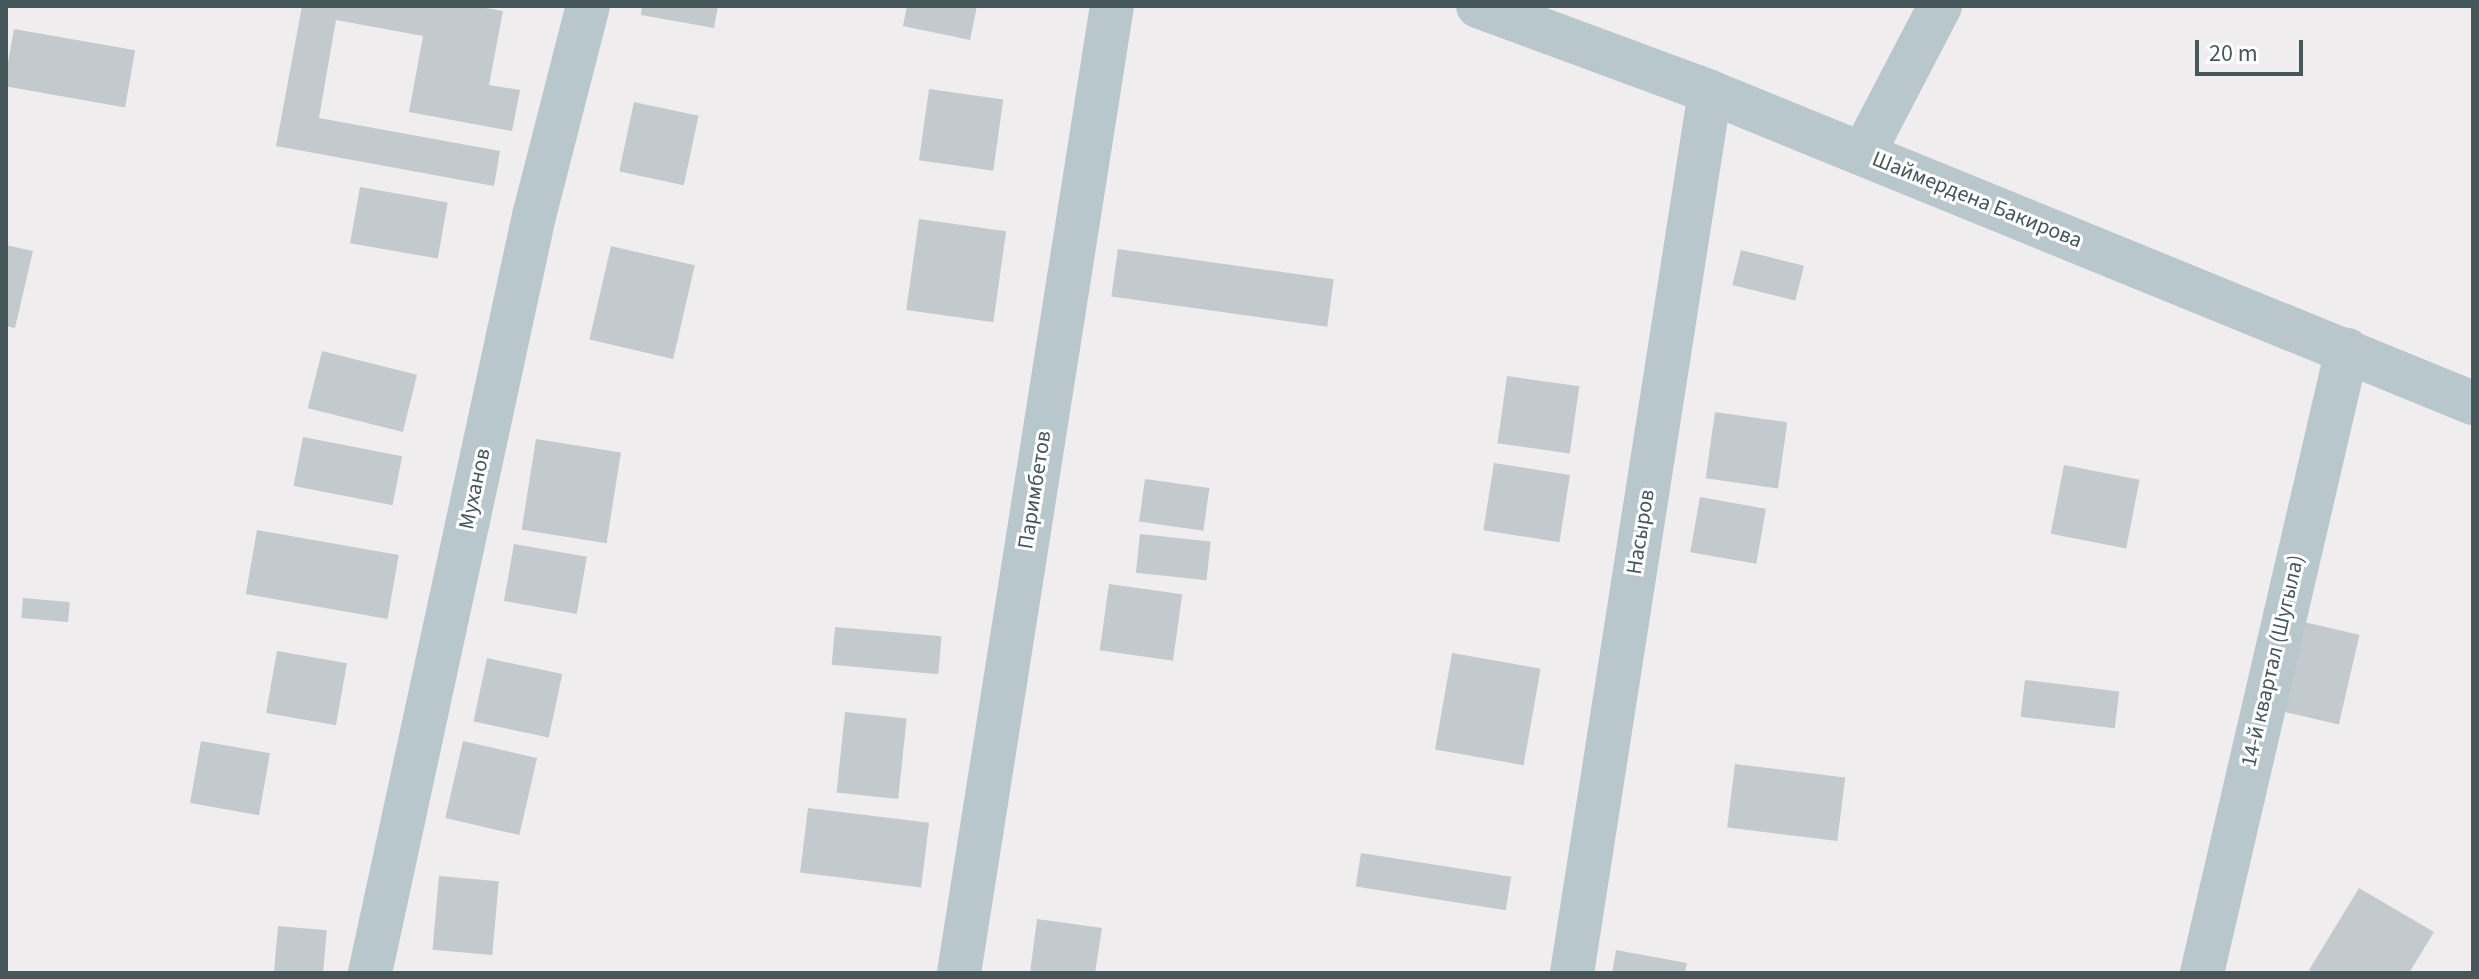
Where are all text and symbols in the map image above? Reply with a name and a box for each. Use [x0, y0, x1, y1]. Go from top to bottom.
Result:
scale bar [2199, 24, 2307, 74]
text: 20 m [2209, 36, 2258, 71]
street label: Шаймердена Бакирова [1868, 146, 2086, 254]
street label: Паримбетов [1013, 429, 1057, 551]
street label: Муханов [454, 446, 496, 532]
street label: Насыров [1621, 488, 1661, 576]
street label: 14-й квартал (Шугыла) [2236, 552, 2310, 770]

